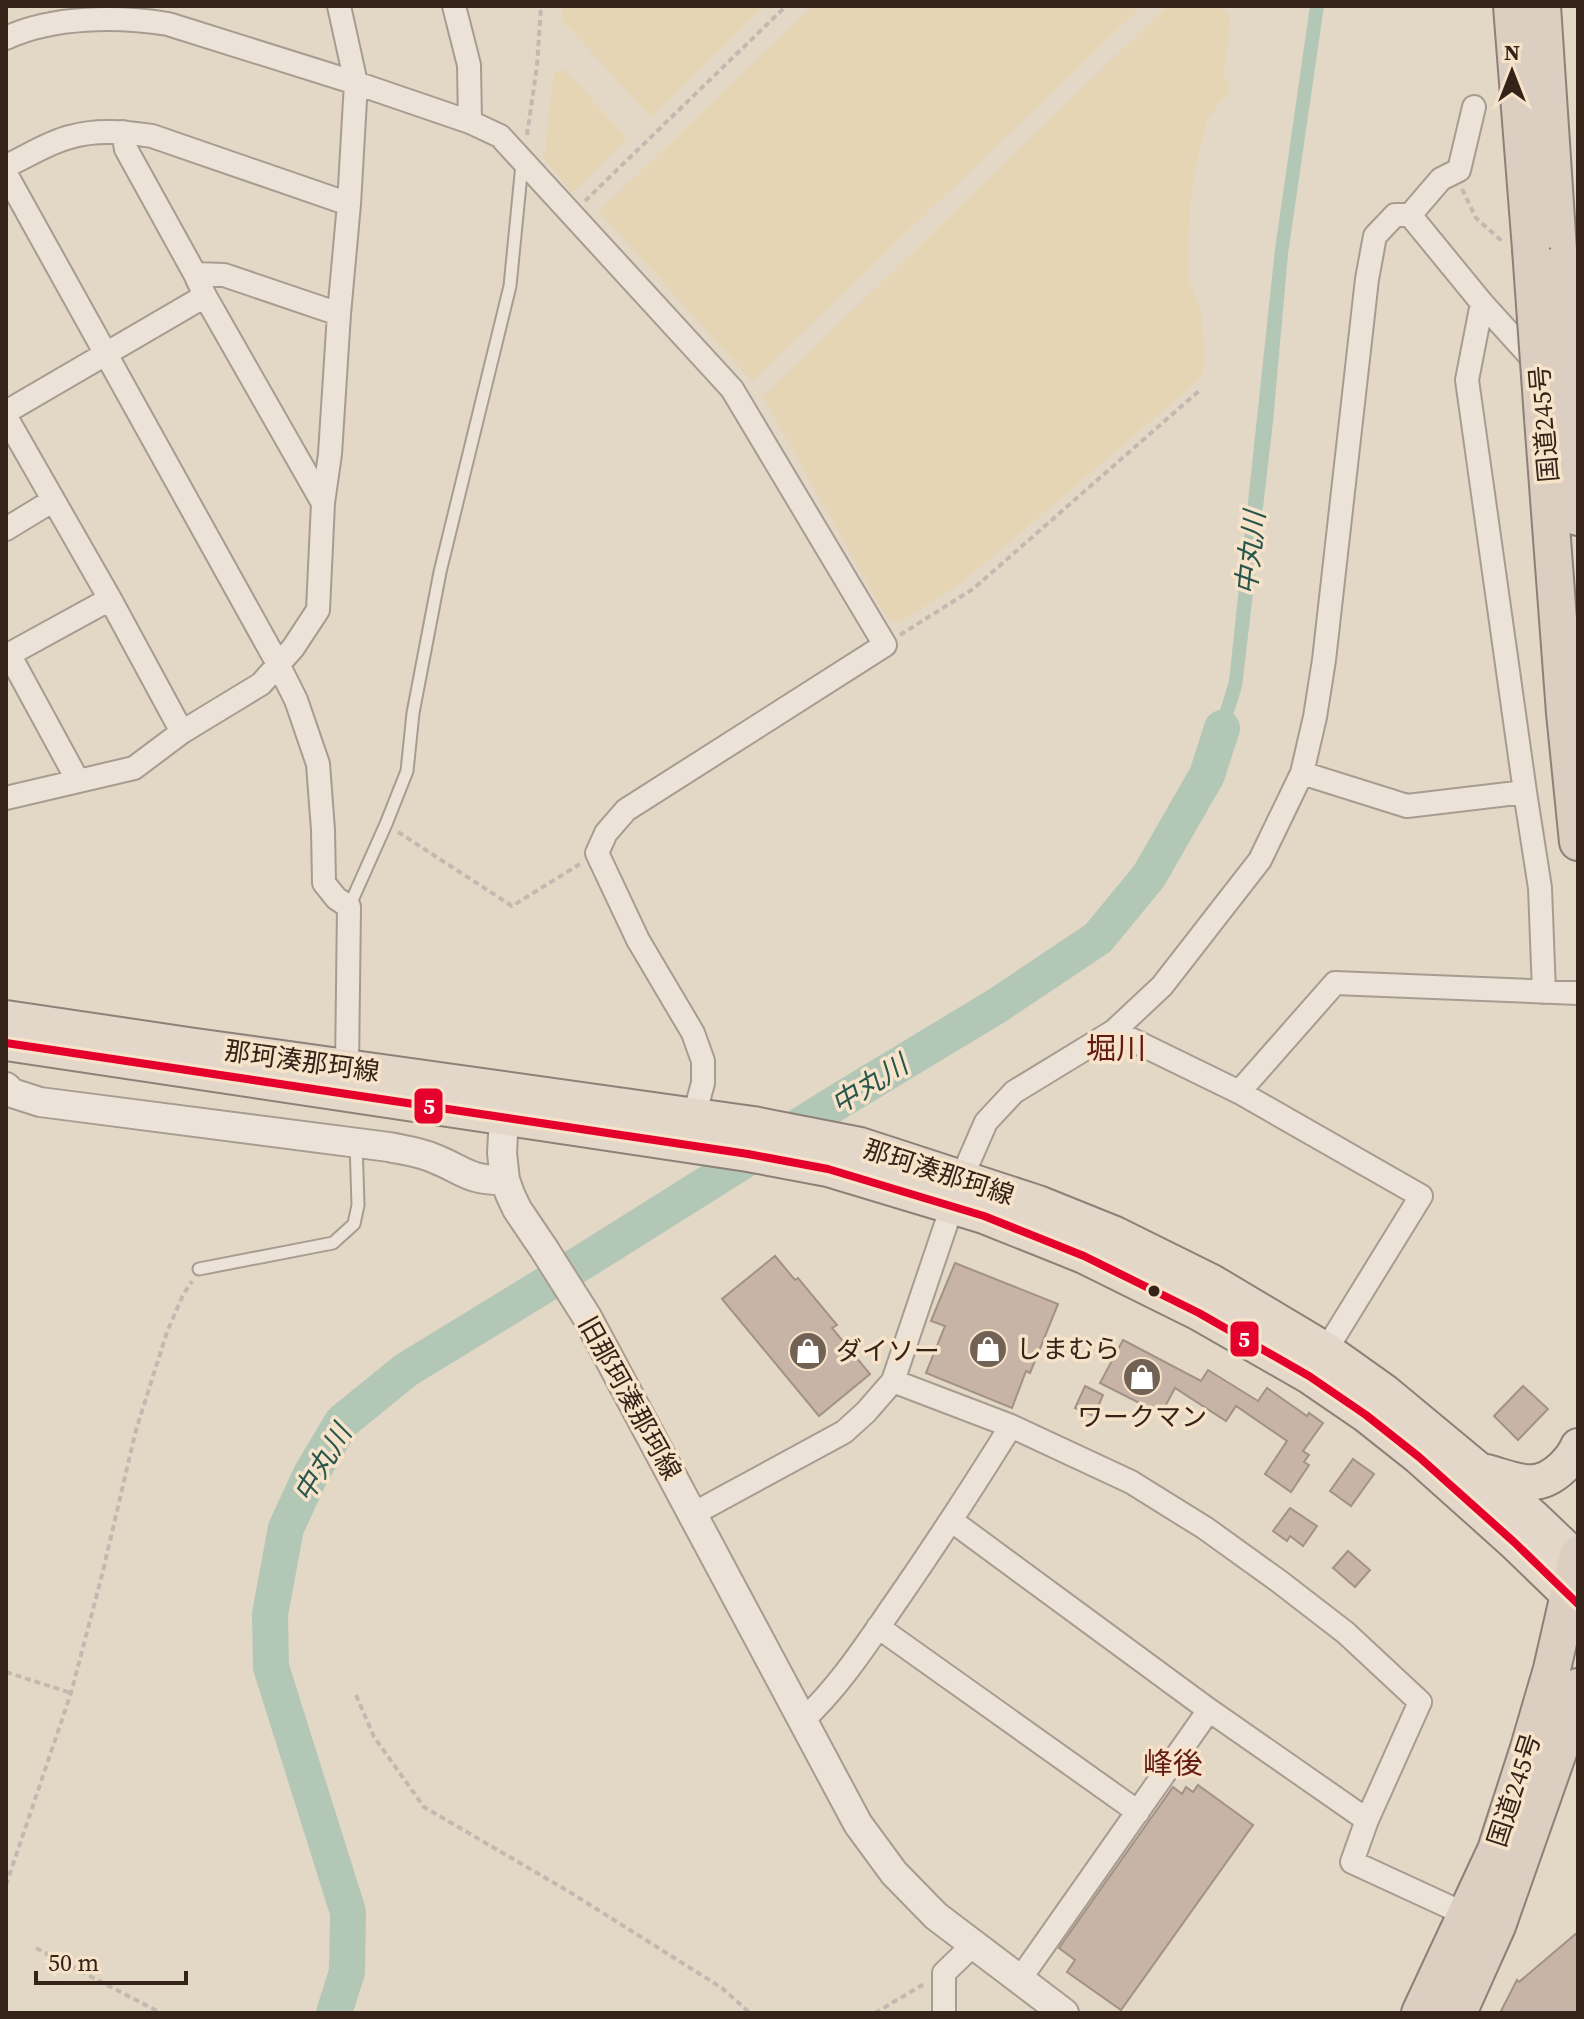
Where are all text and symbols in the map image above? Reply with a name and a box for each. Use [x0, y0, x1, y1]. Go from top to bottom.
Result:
north arrow [1472, 32, 1552, 112]
text: N [1504, 37, 1520, 67]
street label: 国道245号 [1521, 364, 1567, 484]
water label: 中丸川 [1227, 506, 1274, 597]
district label: 堀川 [1086, 1028, 1146, 1069]
street label: 那珂湊那珂線 [222, 1032, 382, 1090]
water label: 中丸川 [823, 1044, 917, 1122]
line badge: 5 [413, 1087, 444, 1125]
text: 5 [423, 1091, 435, 1121]
street label: 那珂湊那珂線 [859, 1131, 1019, 1213]
unlabelled marker [1146, 1283, 1162, 1299]
street label: 旧那珂湊那珂線 [570, 1310, 690, 1486]
line badge: 5 [1229, 1320, 1260, 1358]
text: 5 [1238, 1324, 1250, 1354]
shop icon: しまむら [967, 1328, 1009, 1370]
shop icon: ダイソー [787, 1330, 829, 1372]
place label: しまむら [1016, 1331, 1120, 1367]
place label: ダイソー [836, 1333, 940, 1369]
shop icon: ワークマン [1121, 1356, 1163, 1398]
place label: ワークマン [1077, 1399, 1207, 1435]
water label: 中丸川 [284, 1415, 361, 1509]
street label: 国道245号 [1479, 1729, 1549, 1851]
district label: 峰後 [1143, 1743, 1203, 1784]
scale bar [36, 1935, 186, 1985]
text: 50 m [48, 1946, 99, 1979]

